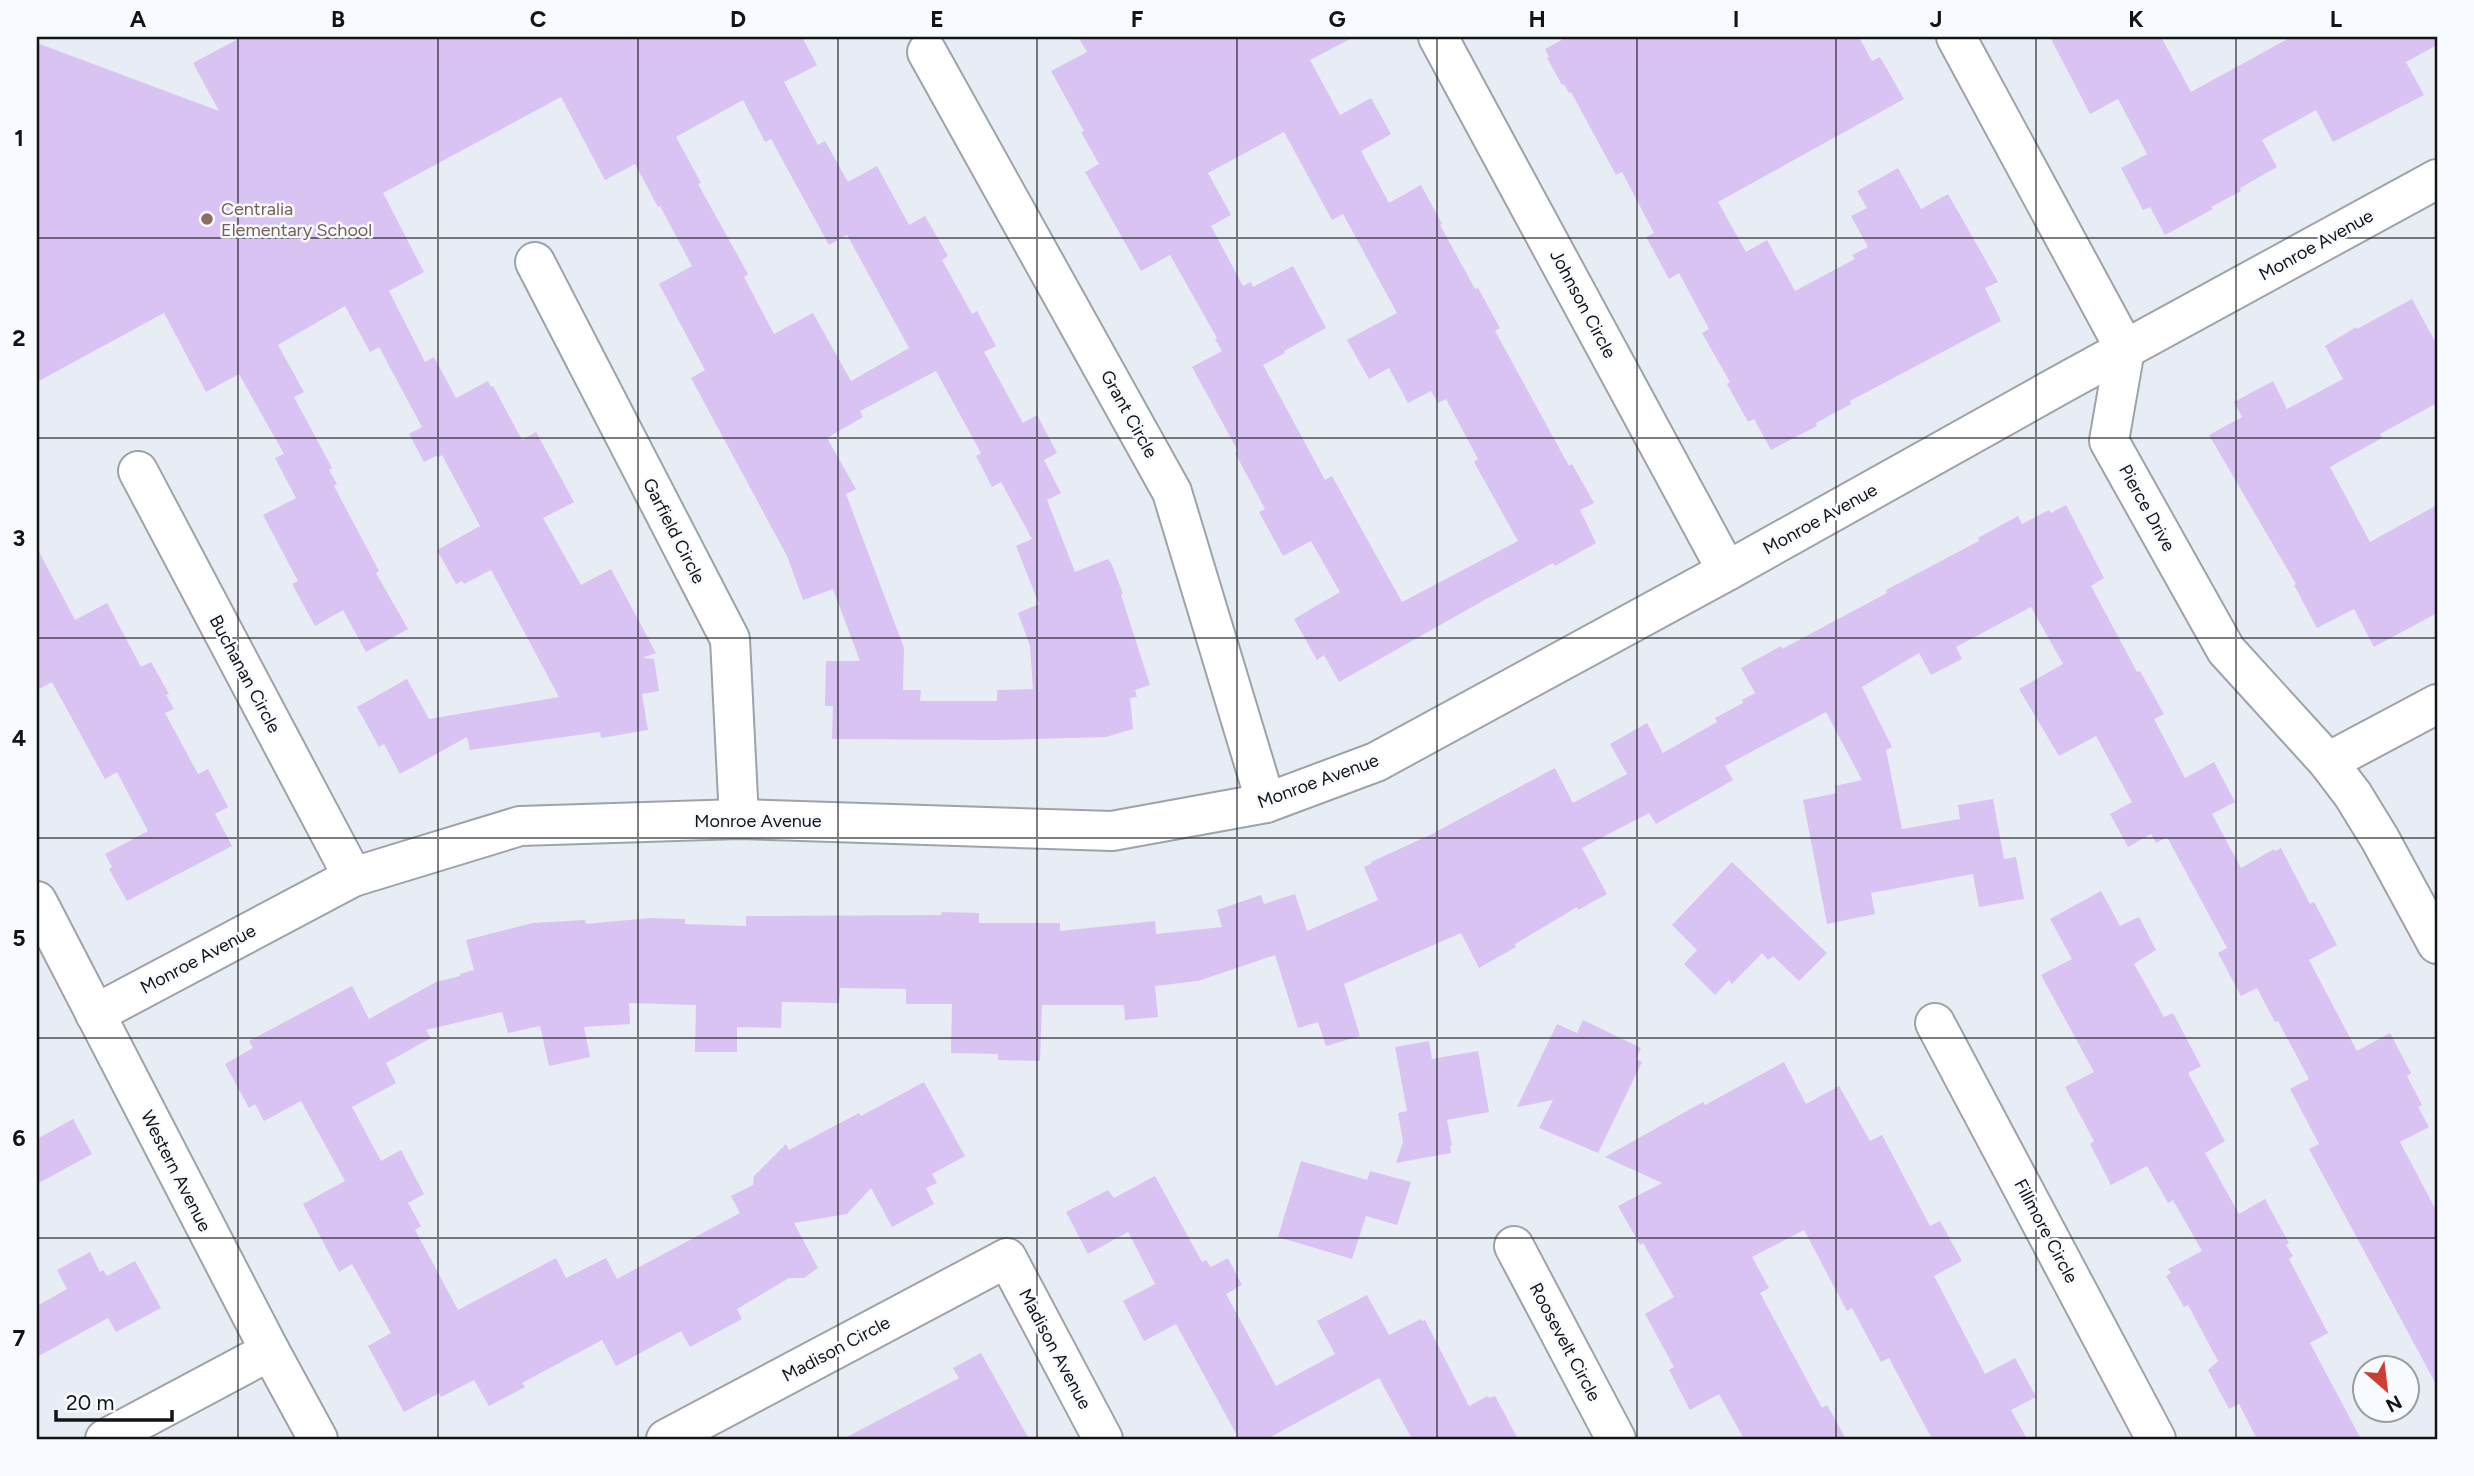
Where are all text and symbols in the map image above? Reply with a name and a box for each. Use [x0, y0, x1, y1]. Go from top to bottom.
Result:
text: A [130, 5, 147, 33]
text: B [331, 5, 345, 33]
text: C [530, 5, 547, 33]
text: D [730, 5, 746, 33]
text: E [930, 5, 944, 33]
text: F [1131, 5, 1144, 33]
text: G [1328, 5, 1346, 33]
text: H [1528, 5, 1546, 33]
text: I [1733, 5, 1739, 33]
text: J [1930, 5, 1942, 33]
text: K [2128, 5, 2144, 33]
text: L [2330, 5, 2342, 33]
text: 1 [14, 124, 24, 152]
place label: Centralia Elementary School [221, 198, 372, 241]
street label: Monroe Avenue [2255, 204, 2377, 286]
marker: Centralia Elementary School [199, 211, 215, 227]
street label: Johnson Circle [1545, 246, 1621, 362]
text: 2 [12, 324, 26, 352]
street label: Grant Circle [1096, 366, 1162, 462]
street label: Pierce Drive [2114, 461, 2180, 556]
street label: Garfield Circle [638, 475, 710, 588]
street label: Monroe Avenue [1759, 478, 1881, 560]
text: 3 [13, 524, 25, 552]
street label: Buchanan Circle [205, 611, 285, 737]
text: 4 [12, 724, 26, 752]
street label: Monroe Avenue [1254, 749, 1382, 813]
street label: Monroe Avenue [694, 810, 822, 832]
street label: Monroe Avenue [137, 919, 260, 999]
text: 5 [12, 924, 26, 952]
street label: Western Avenue [136, 1107, 216, 1235]
text: 6 [12, 1124, 26, 1152]
street label: Fillmore Circle [2009, 1175, 2083, 1287]
street label: Roosevelt Circle [1525, 1279, 1606, 1405]
street label: Madison Avenue [1014, 1285, 1096, 1413]
street label: Madison Circle [778, 1311, 894, 1387]
text: 7 [13, 1324, 26, 1352]
north arrow [2352, 1354, 2422, 1424]
scale bar [56, 1378, 172, 1422]
text: 20 m [66, 1390, 114, 1415]
text: N [2382, 1390, 2406, 1417]

